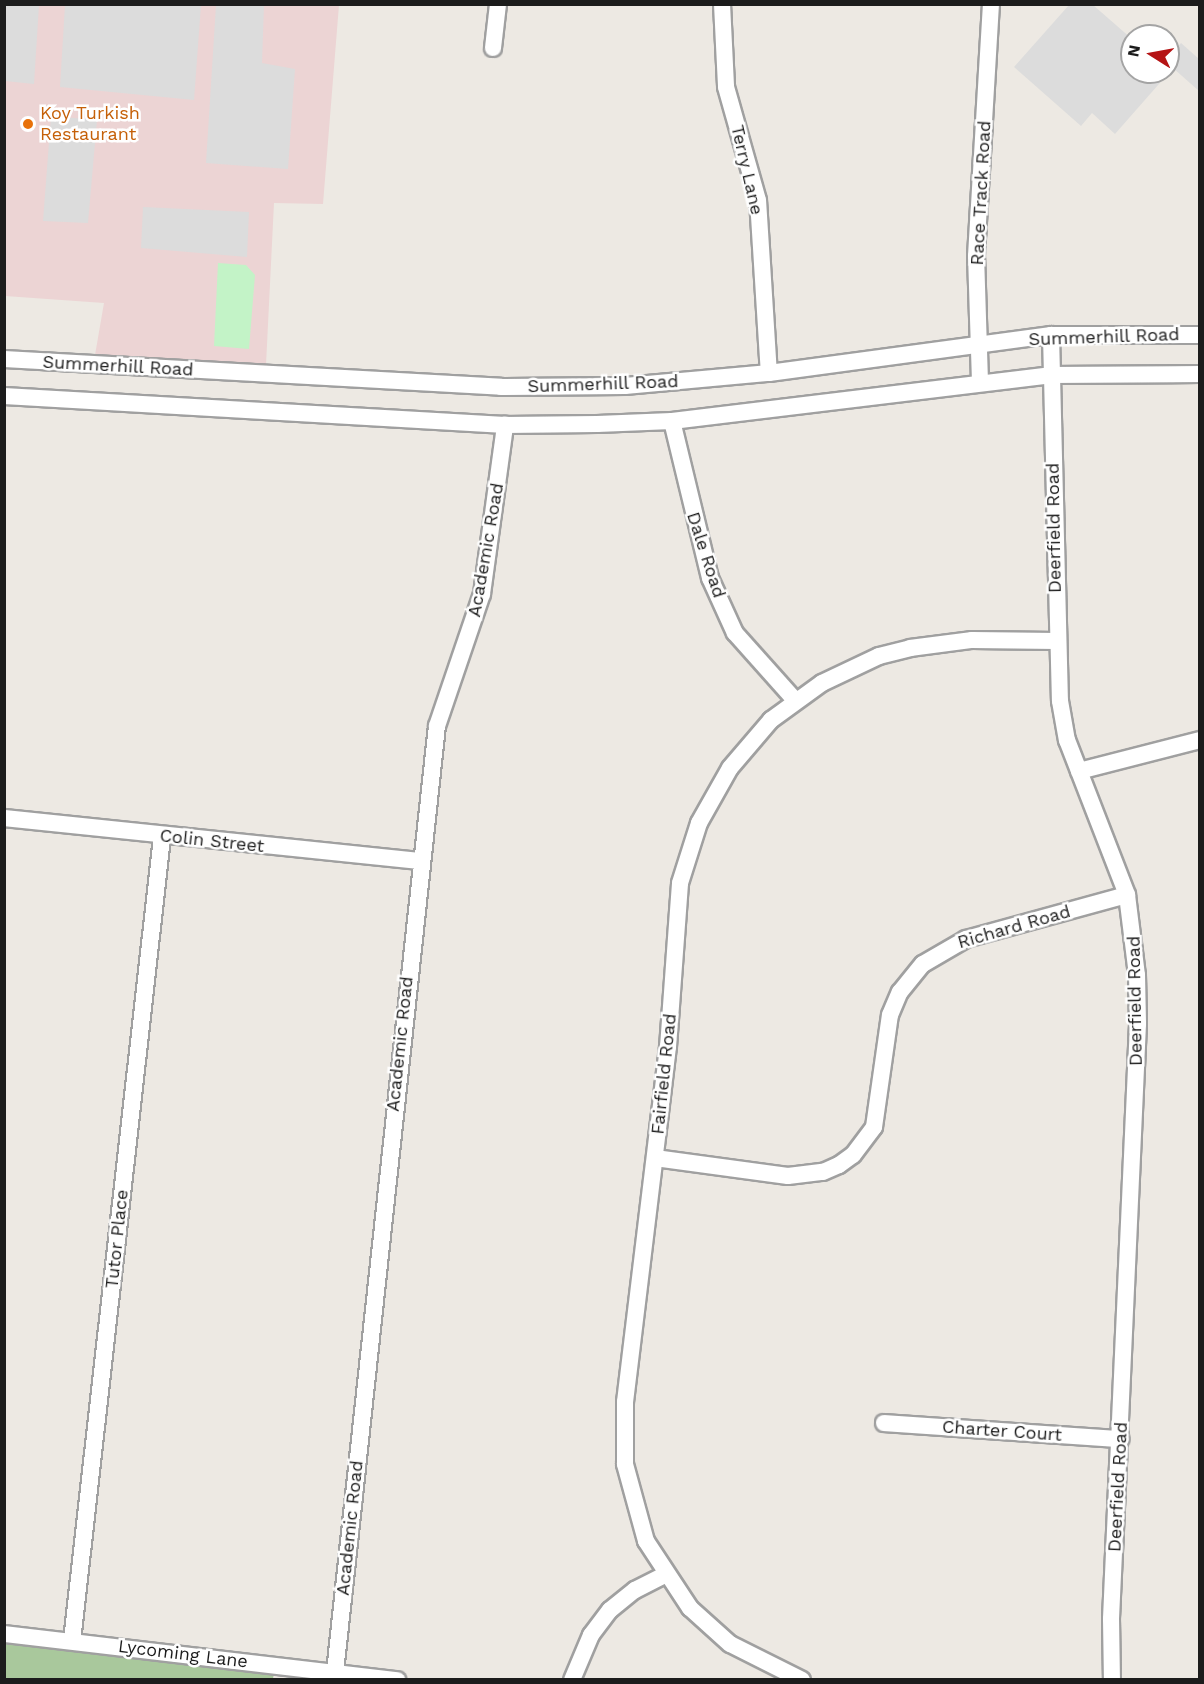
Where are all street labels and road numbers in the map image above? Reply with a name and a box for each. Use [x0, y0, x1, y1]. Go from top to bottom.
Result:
street label: Race Track Road [966, 120, 996, 266]
street label: Terry Lane [726, 123, 768, 217]
street label: Summerhill Road [1028, 324, 1180, 350]
street label: Summerhill Road [42, 351, 194, 381]
street label: Summerhill Road [527, 371, 679, 397]
street label: Deerfield Road [1042, 463, 1066, 593]
street label: Academic Road [464, 481, 508, 619]
street label: Dale Road [682, 509, 730, 601]
street label: Colin Street [159, 825, 265, 857]
street label: Richard Road [955, 901, 1073, 953]
street label: Deerfield Road [1123, 936, 1147, 1066]
street label: Academic Road [382, 975, 418, 1113]
street label: Fairfield Road [647, 1012, 681, 1136]
street label: Tutor Place [101, 1188, 133, 1290]
street label: Charter Court [941, 1416, 1063, 1446]
street label: Deerfield Road [1104, 1421, 1132, 1553]
street label: Academic Road [332, 1459, 368, 1597]
street label: Lycoming Lane [117, 1635, 249, 1673]

